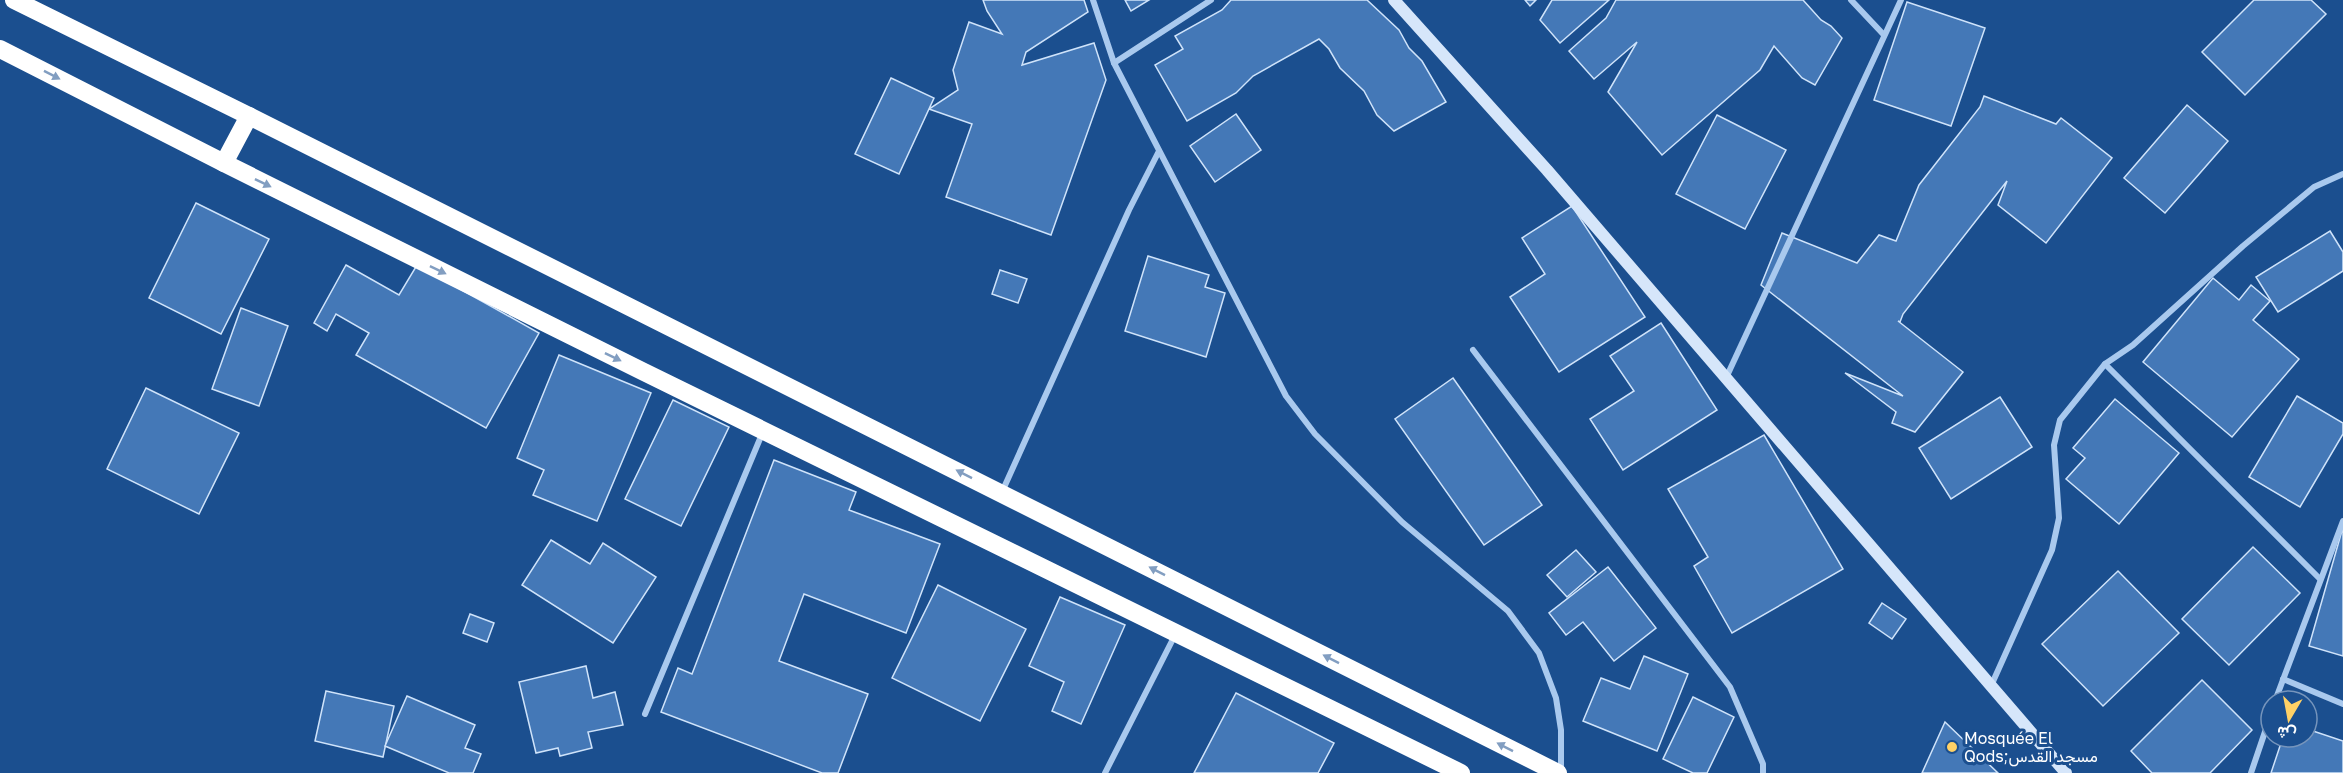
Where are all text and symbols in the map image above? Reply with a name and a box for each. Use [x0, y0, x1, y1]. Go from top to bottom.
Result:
one-way arrow [43, 70, 61, 80]
one-way arrow [255, 178, 272, 188]
one-way arrow [429, 264, 447, 274]
one-way arrow [604, 352, 621, 361]
one-way arrow [956, 469, 973, 479]
one-way arrow [1149, 566, 1166, 576]
one-way arrow [1323, 654, 1340, 664]
north arrow [2259, 689, 2319, 749]
text: ش [2275, 722, 2298, 745]
place label: Mosquée El Qods;مسجد القدس [1964, 728, 2098, 767]
marker: Mosquée El Qods;مسجد القدس [1945, 740, 1959, 754]
one-way arrow [1497, 742, 1514, 751]

